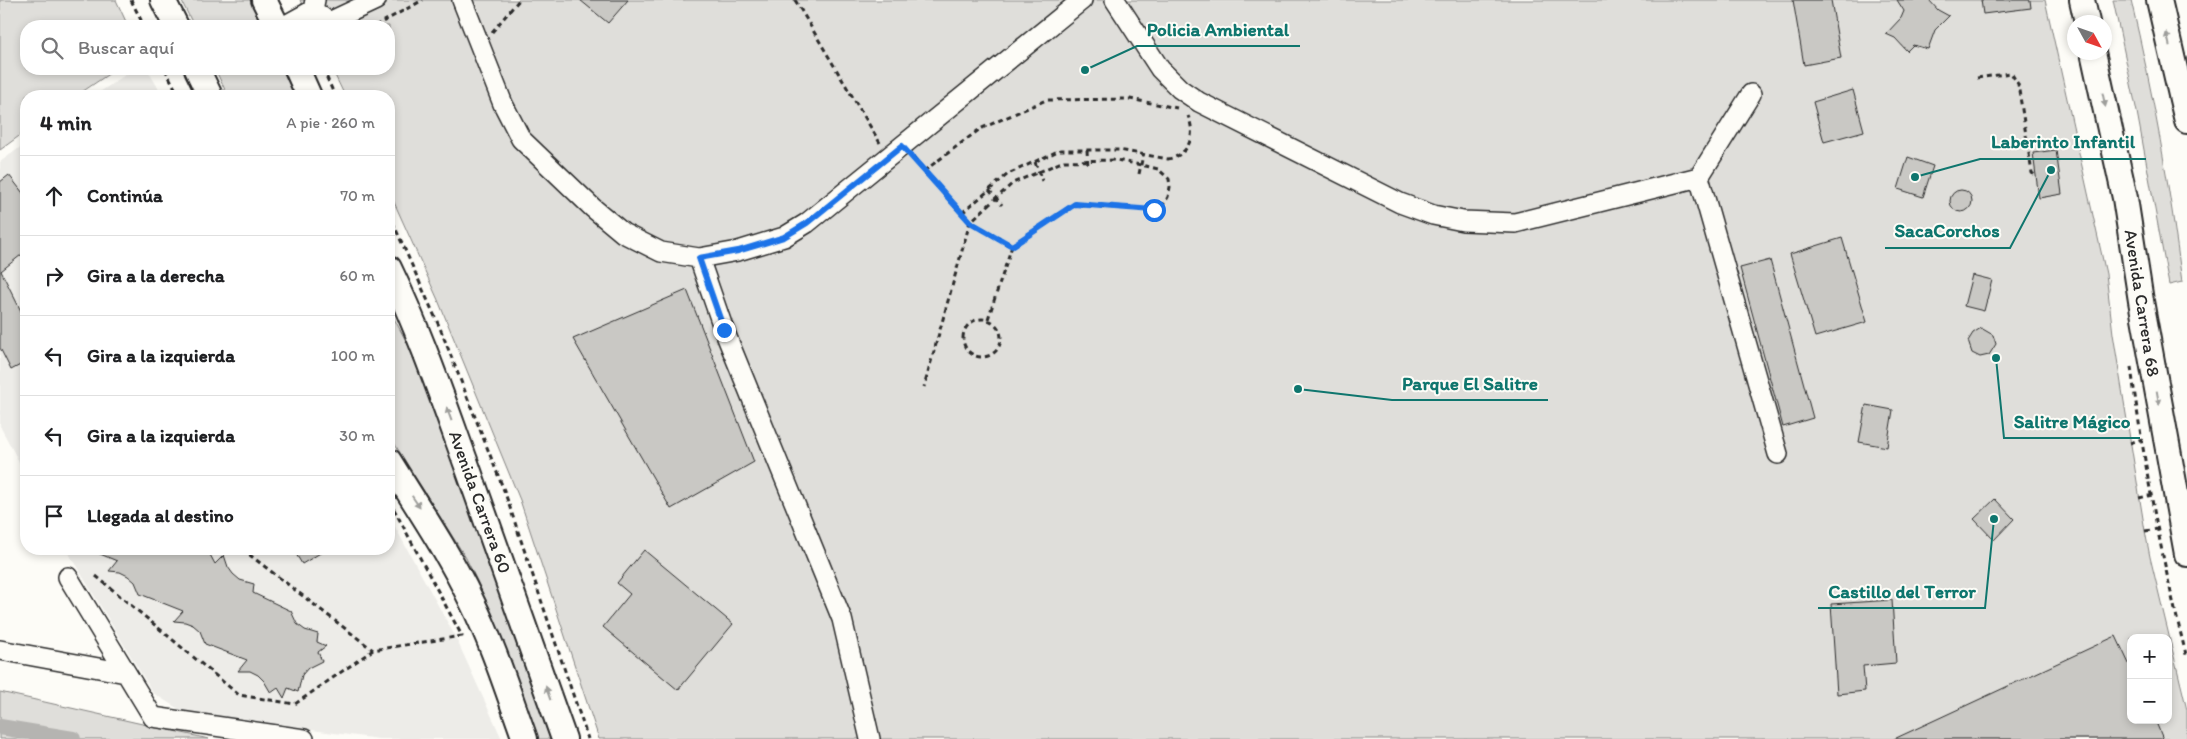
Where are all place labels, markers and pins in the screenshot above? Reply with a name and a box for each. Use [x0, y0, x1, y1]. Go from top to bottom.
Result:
callout: Policia Ambiental [1137, 12, 1300, 46]
callout: Laberinto Infantil [1980, 125, 2146, 159]
callout: SacaCorchos [1885, 214, 2010, 248]
callout: Parque El Salitre [1392, 366, 1548, 400]
callout: Salitre Mágico [2004, 404, 2140, 438]
callout: Castillo del Terror [1818, 574, 1985, 608]

